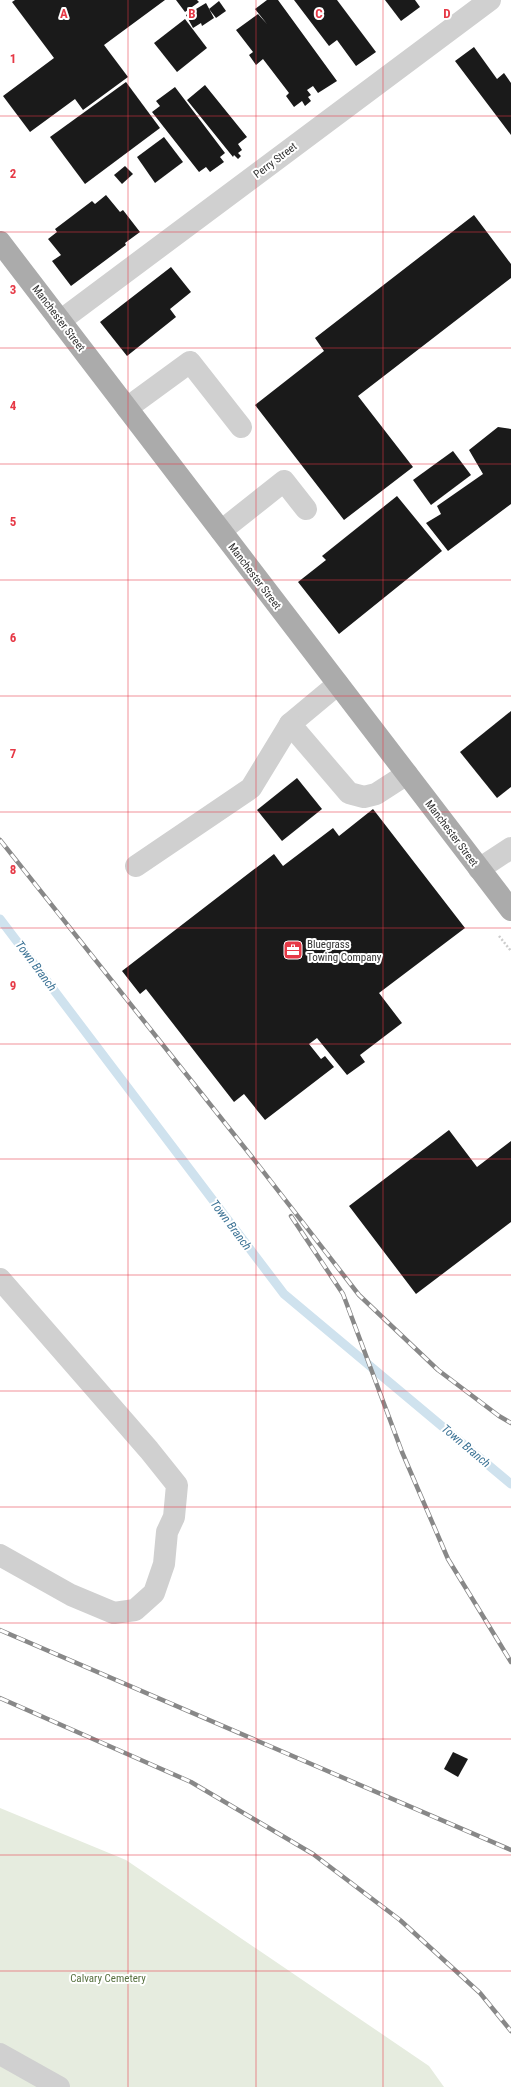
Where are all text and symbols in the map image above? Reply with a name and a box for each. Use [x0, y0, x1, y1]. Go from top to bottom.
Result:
text: A [60, 6, 68, 21]
text: B [188, 6, 196, 21]
text: C [315, 6, 323, 21]
text: D [443, 6, 451, 21]
text: 1 [10, 51, 16, 66]
street label: Perry Street [251, 140, 300, 181]
text: 2 [10, 166, 17, 181]
text: 3 [10, 282, 16, 297]
street label: Manchester Street [29, 283, 88, 354]
text: 4 [10, 398, 17, 413]
text: 5 [10, 514, 17, 529]
street label: Manchester Street [225, 541, 284, 612]
text: 6 [10, 630, 17, 645]
text: 7 [10, 746, 17, 761]
street label: Manchester Street [422, 798, 481, 869]
text: 8 [10, 862, 16, 877]
water label: Town Branch [13, 938, 60, 994]
place label: Bluegrass Towing Company [307, 938, 382, 964]
office icon: Bluegrass Towing Company [282, 939, 304, 961]
text: 9 [10, 978, 16, 993]
water label: Town Branch [208, 1197, 255, 1253]
water label: Town Branch [439, 1422, 493, 1471]
park label: Calvary Cemetery [70, 1972, 146, 1985]

